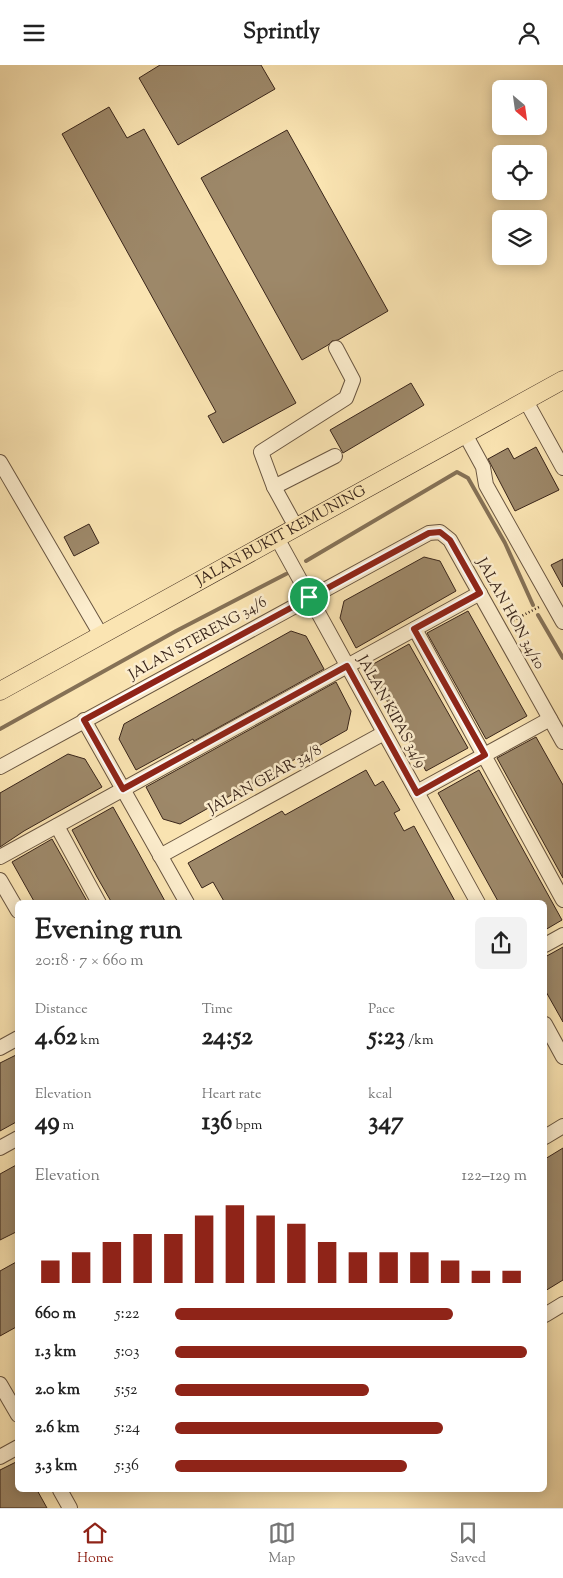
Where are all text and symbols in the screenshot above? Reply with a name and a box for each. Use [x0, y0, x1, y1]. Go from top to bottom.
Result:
text: Sprintly [243, 17, 320, 49]
icon: menu [20, 19, 48, 47]
icon: person [515, 19, 543, 47]
north arrow [492, 80, 548, 135]
map controls [492, 80, 547, 265]
button: locate [492, 145, 547, 200]
button: layers [492, 210, 547, 265]
street label: JALAN BUKIT KEMUNING [191, 480, 370, 592]
street label: JALAN HON 34/10 [470, 554, 549, 673]
pin [288, 576, 330, 618]
icon: arrive [295, 583, 323, 611]
street label: JALAN STERENG 34/6 [124, 592, 271, 686]
street label: JALAN KIPAS 34/9 [351, 651, 431, 772]
street label: JALAN GEAR 34/8 [203, 740, 326, 820]
text: Evening run [35, 911, 182, 951]
button: share [475, 917, 527, 969]
text: 20:18 · 7 × 660 m [35, 950, 144, 973]
text: Distance [35, 1000, 88, 1020]
text: Time [202, 1000, 233, 1020]
text: Pace [368, 1000, 395, 1020]
text: 4.62 [35, 1020, 77, 1056]
text: 24:52 [202, 1020, 253, 1056]
text: 5:23 [368, 1020, 405, 1056]
text: km [77, 1031, 99, 1051]
text: /km [405, 1031, 433, 1051]
text: Elevation [35, 1085, 92, 1105]
text: Heart rate [202, 1085, 261, 1105]
text: kcal [368, 1085, 392, 1105]
text: 49 [35, 1105, 60, 1141]
text: 136 [202, 1105, 232, 1141]
text: 347 [368, 1105, 404, 1141]
text: m [60, 1116, 74, 1136]
text: bpm [232, 1116, 262, 1136]
text: Elevation [35, 1165, 100, 1188]
text: 122–129 m [461, 1165, 527, 1188]
text: 660 m [35, 1303, 76, 1326]
text: 5:22 [115, 1303, 140, 1326]
text: 1.3 km [35, 1341, 76, 1364]
text: 5:03 [115, 1341, 139, 1364]
text: 2.0 km [35, 1379, 80, 1402]
text: 5:52 [115, 1379, 138, 1402]
text: 2.6 km [35, 1417, 80, 1440]
text: 5:24 [115, 1417, 140, 1440]
text: 3.3 km [35, 1455, 77, 1478]
text: 5:36 [115, 1455, 139, 1478]
tab: Home [77, 1519, 114, 1569]
tab: Map [268, 1519, 296, 1569]
tab: Saved [450, 1519, 486, 1569]

